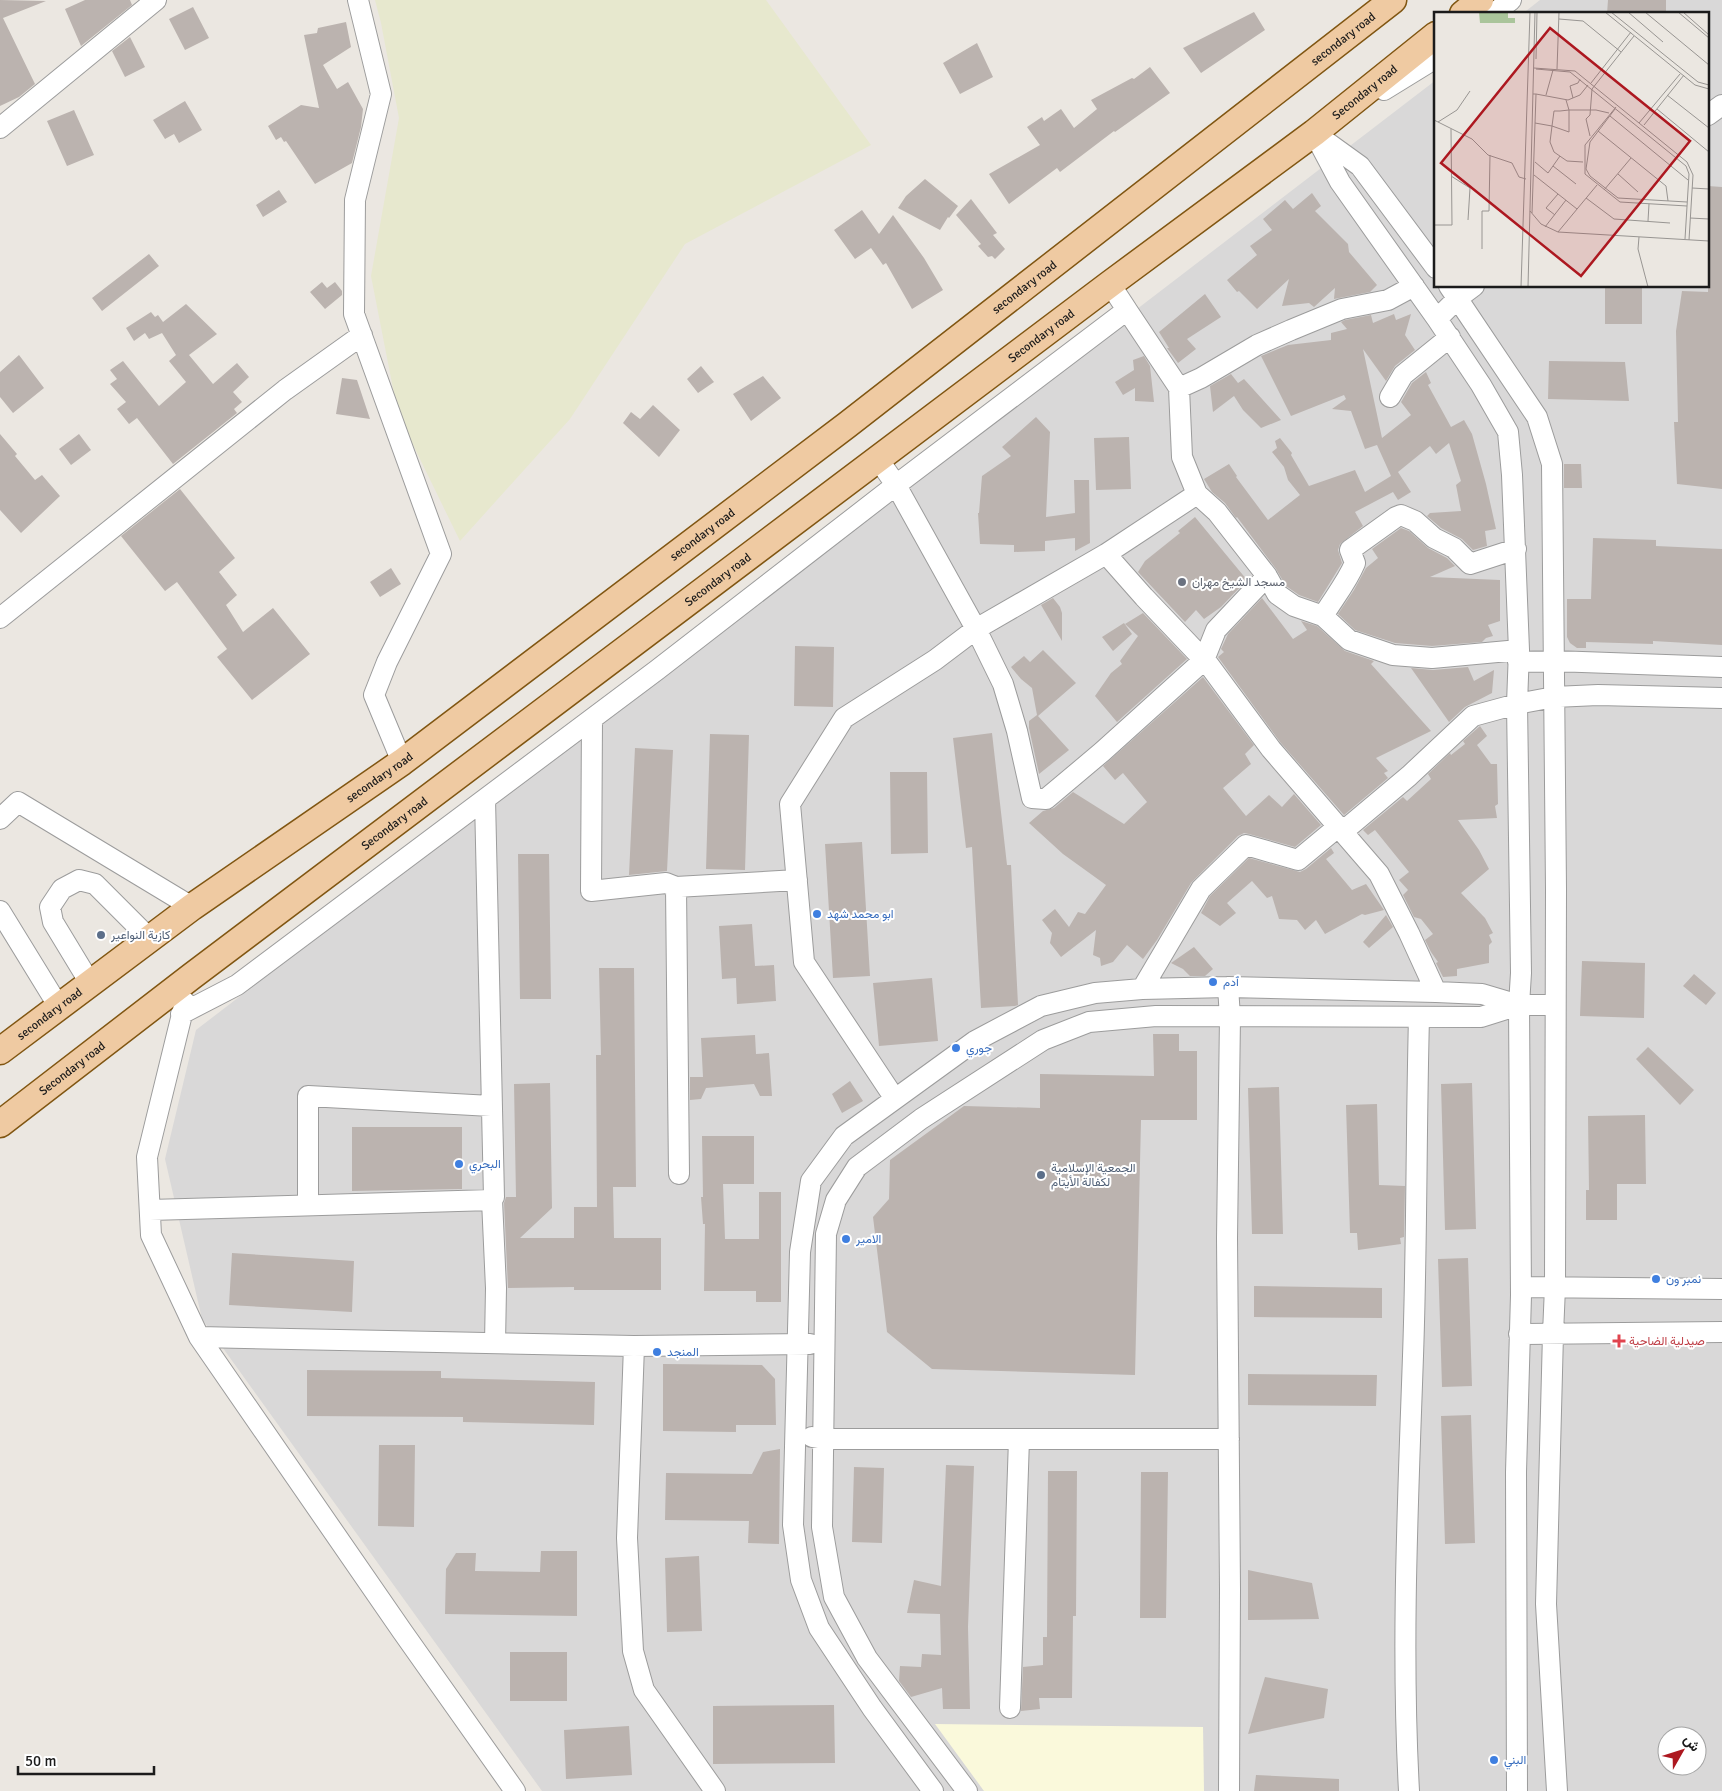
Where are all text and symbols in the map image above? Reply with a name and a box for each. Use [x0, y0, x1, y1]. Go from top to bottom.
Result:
street label: secondary road [1308, 9, 1378, 69]
inset map [1434, 12, 1710, 288]
street label: Secondary road [1329, 61, 1400, 123]
street label: secondary road [989, 257, 1060, 317]
street label: Secondary road [1005, 306, 1078, 366]
street label: secondary road [667, 505, 738, 564]
street label: Secondary road [682, 550, 754, 609]
place label: مسجد الشيخ مهران [1192, 575, 1285, 591]
marker: مسجد الشيخ مهران [1176, 576, 1188, 588]
street label: secondary road [343, 749, 416, 806]
street label: Secondary road [358, 793, 431, 853]
place label: ابو محمد شهد [827, 907, 894, 922]
marker: ابو محمد شهد [811, 908, 823, 920]
place label: كازية النواعير [110, 928, 170, 943]
marker: كازية النواعير [95, 929, 107, 941]
place label: ٱدم [1223, 975, 1239, 990]
marker: ٱدم [1207, 976, 1219, 988]
street label: secondary road [14, 984, 85, 1043]
street label: Secondary road [36, 1038, 108, 1099]
place label: جوري [966, 1041, 992, 1058]
marker: جوري [950, 1042, 962, 1054]
place label: البحري [469, 1157, 501, 1174]
marker: البحري [453, 1158, 465, 1170]
place label: الجمعية الإسلامية لكفالة الأيتام [1051, 1161, 1136, 1190]
marker: الجمعية الإسلامية لكفالة الأيتام [1035, 1169, 1047, 1181]
place label: الامير [855, 1232, 881, 1247]
marker: الامير [840, 1233, 852, 1245]
place label: نمبر ون [1666, 1272, 1701, 1287]
marker: نمبر ون [1650, 1273, 1662, 1285]
place label: صيدلية الضاحية [1629, 1334, 1705, 1349]
marker: صيدلية الضاحية [1613, 1335, 1625, 1347]
place label: المنجد [667, 1345, 699, 1360]
marker: المنجد [651, 1346, 663, 1358]
north arrow [1657, 1726, 1707, 1776]
text: ش [1680, 1731, 1704, 1755]
scale bar [18, 1744, 154, 1776]
text: 50 m [25, 1752, 56, 1770]
place label: البني [1504, 1753, 1526, 1770]
marker: البني [1488, 1754, 1500, 1766]

